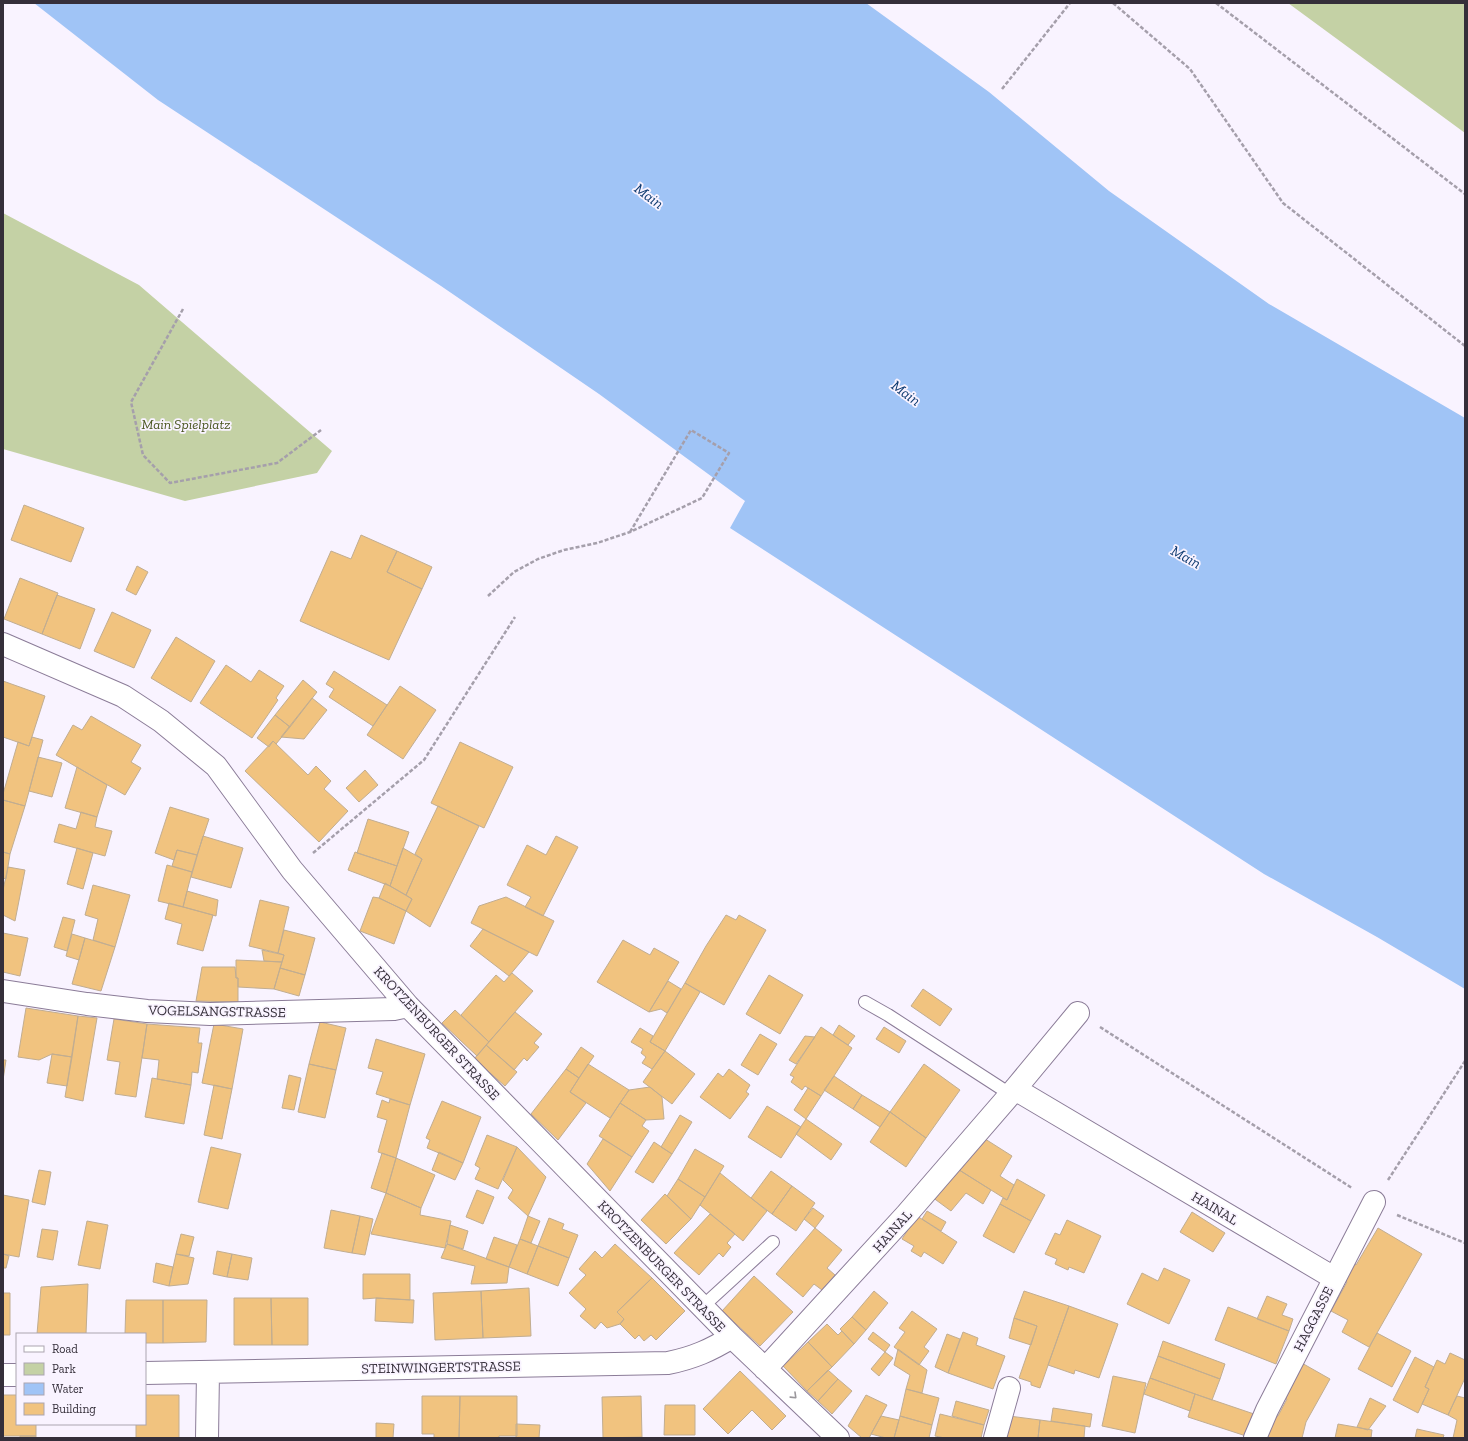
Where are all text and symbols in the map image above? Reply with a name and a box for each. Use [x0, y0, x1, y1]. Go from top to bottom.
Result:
water label: Main [631, 179, 667, 213]
water label: Main [888, 376, 924, 410]
park label: Main Spielplatz [142, 416, 230, 433]
water label: Main [1168, 541, 1204, 573]
street label: KROTZENBURGER STRASSE [370, 963, 503, 1104]
street label: VOGELSANGSTRASSE [147, 1002, 286, 1021]
street label: HAINAL [1189, 1188, 1241, 1229]
street label: KROTZENBURGER STRASSE [594, 1197, 729, 1336]
street label: HAINAL [869, 1206, 916, 1256]
street label: HAGGASSE [1290, 1284, 1337, 1355]
legend [16, 1333, 146, 1425]
text: Road [52, 1342, 78, 1356]
street label: STEINWINGERTSTRASSE [361, 1358, 521, 1377]
text: Park [52, 1362, 77, 1376]
text: Water [52, 1382, 84, 1396]
one-way arrow [789, 1391, 797, 1399]
text: Building [52, 1402, 96, 1416]

